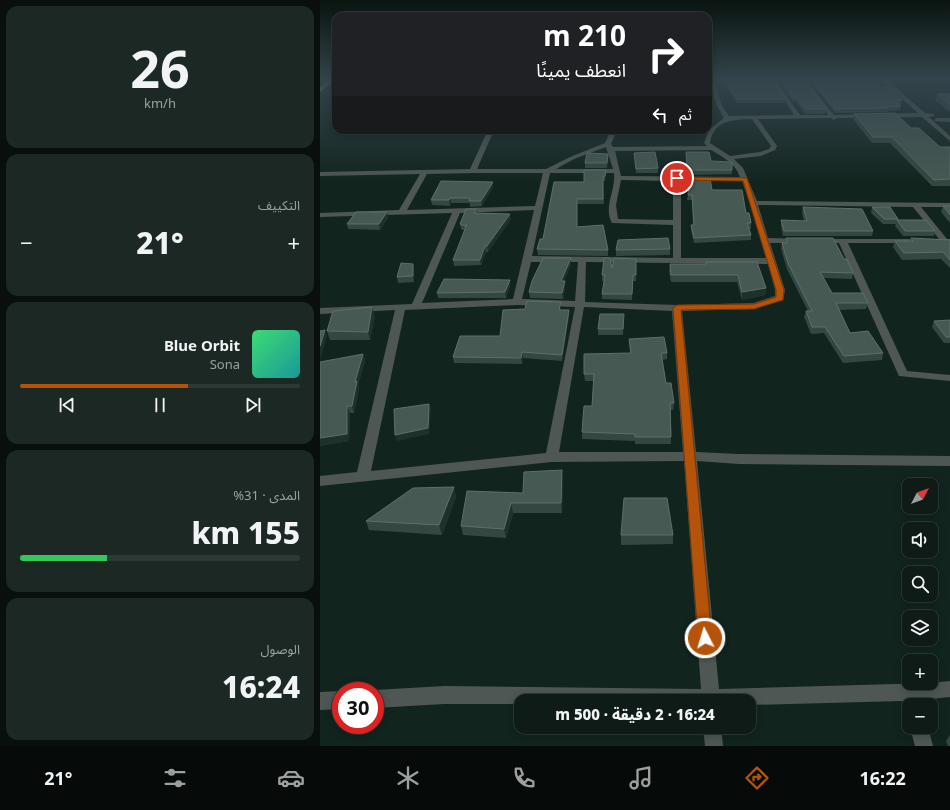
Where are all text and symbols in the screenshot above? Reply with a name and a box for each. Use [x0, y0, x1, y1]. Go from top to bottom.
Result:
text: 210 m [543, 16, 626, 54]
icon: right [640, 28, 692, 80]
text: 26 [130, 32, 190, 103]
text: انعطف يمينًا [536, 58, 626, 82]
text: km/h [144, 94, 176, 112]
icon: left [649, 104, 671, 126]
text: ثم [679, 104, 692, 124]
pin [660, 161, 694, 195]
icon: arrive [666, 167, 688, 189]
text: التكييف [258, 196, 300, 214]
text: 21° [136, 222, 184, 263]
text: − [20, 227, 33, 257]
text: + [287, 227, 300, 257]
text: Blue Orbit [164, 335, 240, 355]
text: Sona [210, 355, 240, 373]
icon: previous [56, 394, 78, 416]
icon: pause [149, 394, 171, 416]
icon: next [242, 394, 264, 416]
north arrow [902, 478, 938, 514]
map controls [902, 478, 938, 734]
text: المدى · 31% [233, 486, 300, 504]
text: 155 km [191, 512, 300, 553]
button: sound [902, 522, 938, 558]
button: search [902, 566, 938, 602]
button: layers [902, 610, 938, 646]
position arrow [684, 617, 726, 659]
text: الوصول [260, 640, 300, 658]
button: + [902, 654, 938, 690]
text: 16:24 [222, 666, 300, 707]
speed limit sign: 30 [332, 682, 384, 734]
button: − [902, 698, 938, 734]
text: 16:24 · 2 دقيقة · 500 m [555, 704, 715, 724]
icon: filters [161, 764, 189, 792]
icon: car [277, 764, 305, 792]
icon: climate [394, 764, 422, 792]
icon: phone [510, 764, 538, 792]
icon: music [627, 764, 655, 792]
icon: directions [743, 764, 771, 792]
text: 21° [44, 766, 72, 790]
text: 16:22 [860, 766, 906, 790]

